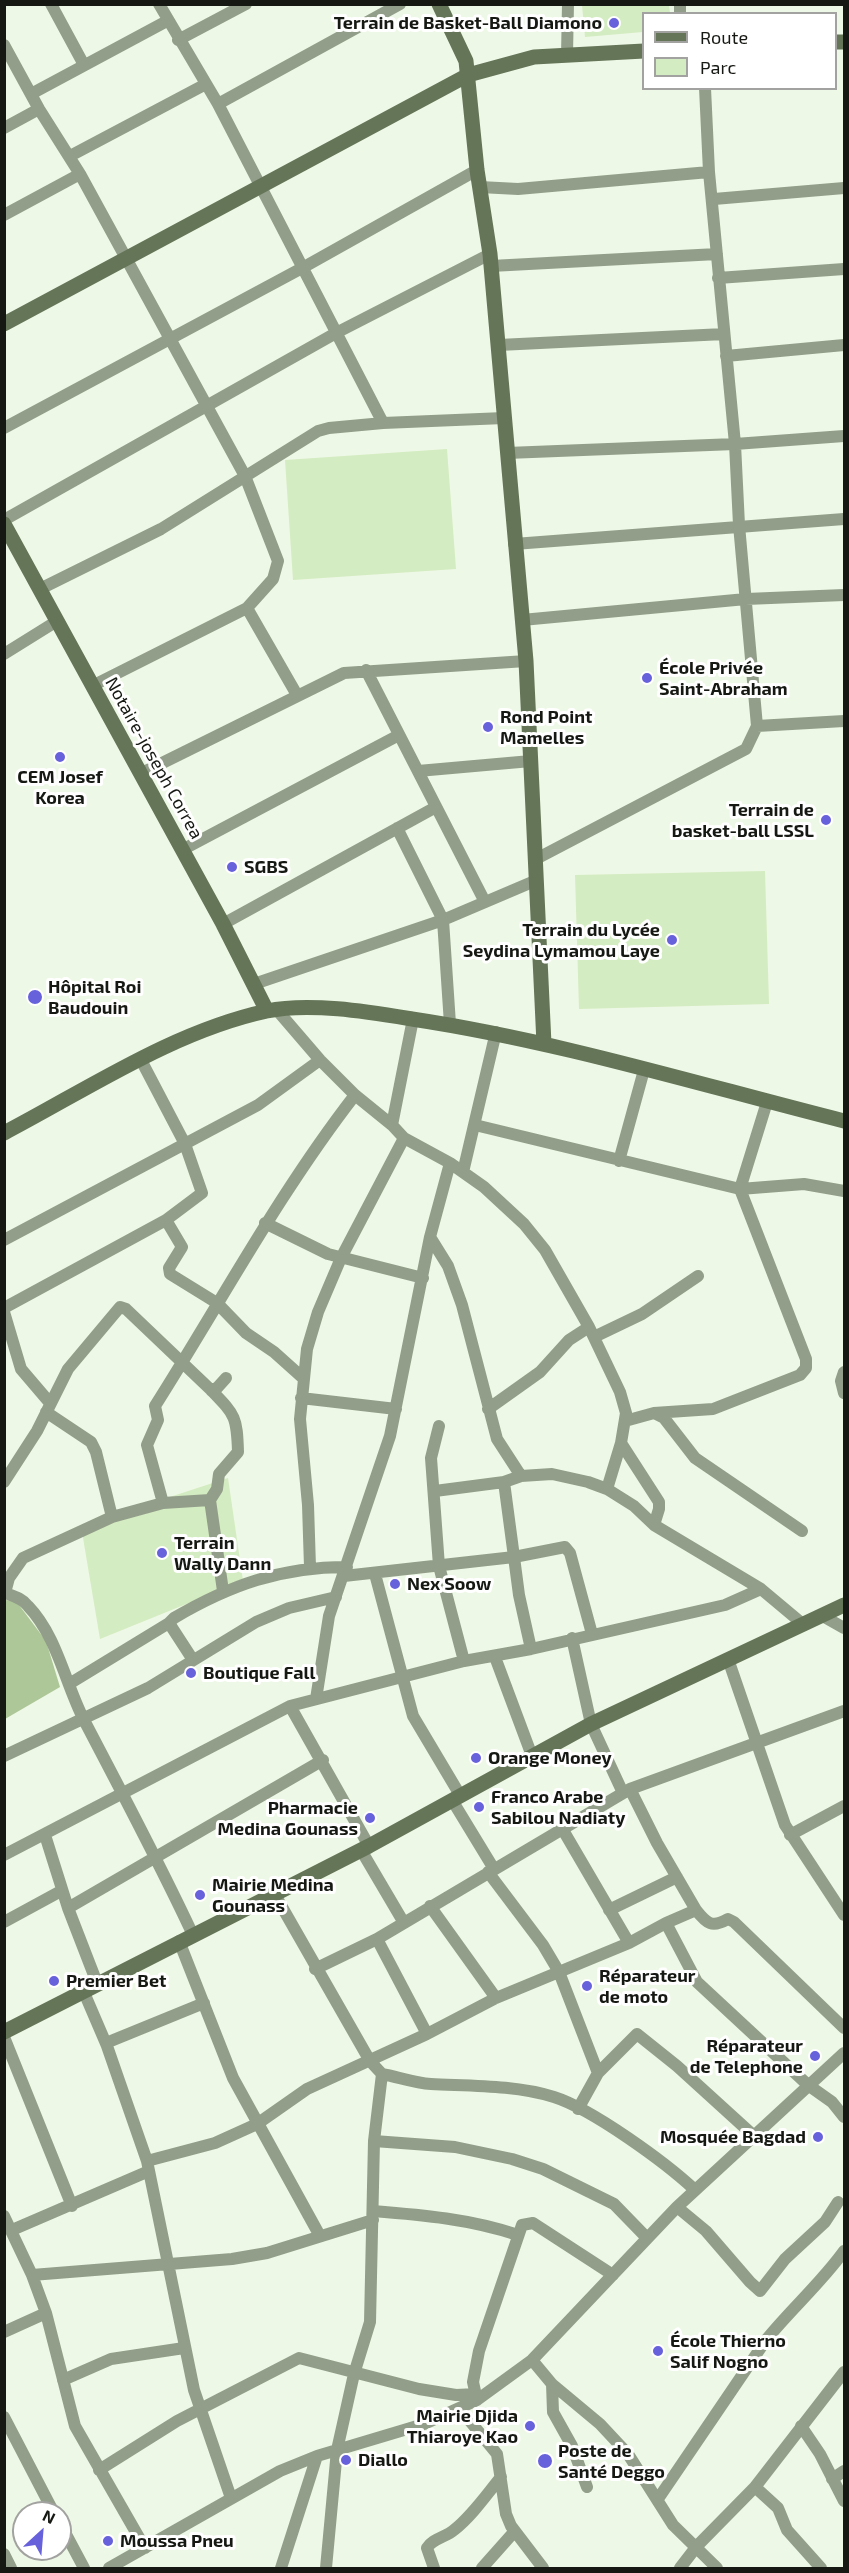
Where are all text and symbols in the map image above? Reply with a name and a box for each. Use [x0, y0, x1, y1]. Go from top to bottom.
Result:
place label: Terrain de Basket-Ball Diamono [334, 12, 602, 34]
legend [642, 12, 837, 90]
marker: Terrain de Basket-Ball Diamono [607, 16, 621, 30]
text: Route [700, 26, 748, 48]
text: Parc [700, 56, 736, 78]
place label: École Privée Saint-Abraham [659, 657, 788, 700]
marker: École Privée Saint-Abraham [640, 671, 654, 685]
street label: Notaire-joseph Correa [101, 673, 207, 843]
place label: Rond Point Mamelles [500, 706, 592, 748]
marker: Rond Point Mamelles [481, 720, 495, 734]
marker: CEM Josef Korea [53, 750, 67, 764]
place label: CEM Josef Korea [17, 766, 103, 808]
place label: Terrain de basket-ball LSSL [672, 799, 814, 842]
marker: Terrain de basket-ball LSSL [819, 813, 833, 827]
place label: SGBS [244, 856, 288, 878]
marker: SGBS [225, 860, 239, 874]
place label: Terrain du Lycée Seydina Lymamou Laye [463, 919, 660, 962]
marker: Terrain du Lycée Seydina Lymamou Laye [665, 933, 679, 947]
place label: Hôpital Roi Baudouin [48, 976, 141, 1018]
marker: Hôpital Roi Baudouin [26, 988, 44, 1006]
place label: Terrain Wally Dann [174, 1532, 271, 1574]
marker: Terrain Wally Dann [155, 1546, 169, 1560]
place label: Nex Soow [407, 1573, 491, 1595]
marker: Nex Soow [388, 1577, 402, 1591]
place label: Boutique Fall [203, 1662, 315, 1684]
marker: Boutique Fall [184, 1666, 198, 1680]
place label: Orange Money [488, 1747, 612, 1769]
marker: Orange Money [469, 1751, 483, 1765]
place label: Franco Arabe Sabilou Nadiaty [491, 1786, 625, 1828]
place label: Pharmacie Medina Gounass [218, 1797, 358, 1840]
marker: Franco Arabe Sabilou Nadiaty [472, 1800, 486, 1814]
marker: Pharmacie Medina Gounass [363, 1811, 377, 1825]
place label: Mairie Medina Gounass [212, 1874, 334, 1916]
marker: Mairie Medina Gounass [193, 1888, 207, 1902]
place label: Réparateur de moto [599, 1965, 696, 2008]
place label: Premier Bet [66, 1970, 166, 1992]
marker: Premier Bet [47, 1974, 61, 1988]
marker: Réparateur de moto [580, 1979, 594, 1993]
place label: Réparateur de Telephone [690, 2035, 803, 2078]
marker: Réparateur de Telephone [808, 2049, 822, 2063]
place label: Mosquée Bagdad [660, 2126, 806, 2148]
marker: Mosquée Bagdad [811, 2130, 825, 2144]
place label: École Thierno Salif Nogno [670, 2330, 786, 2372]
marker: École Thierno Salif Nogno [651, 2344, 665, 2358]
place label: Mairie Djida Thiaroye Kao [407, 2405, 518, 2448]
marker: Mairie Djida Thiaroye Kao [523, 2419, 537, 2433]
place label: Poste de Santé Deggo [558, 2440, 665, 2482]
place label: Diallo [358, 2449, 408, 2471]
marker: Poste de Santé Deggo [536, 2452, 554, 2470]
marker: Diallo [339, 2453, 353, 2467]
north arrow [12, 2501, 72, 2561]
text: N [40, 2505, 59, 2527]
place label: Moussa Pneu [120, 2530, 234, 2552]
marker: Moussa Pneu [101, 2534, 115, 2548]

